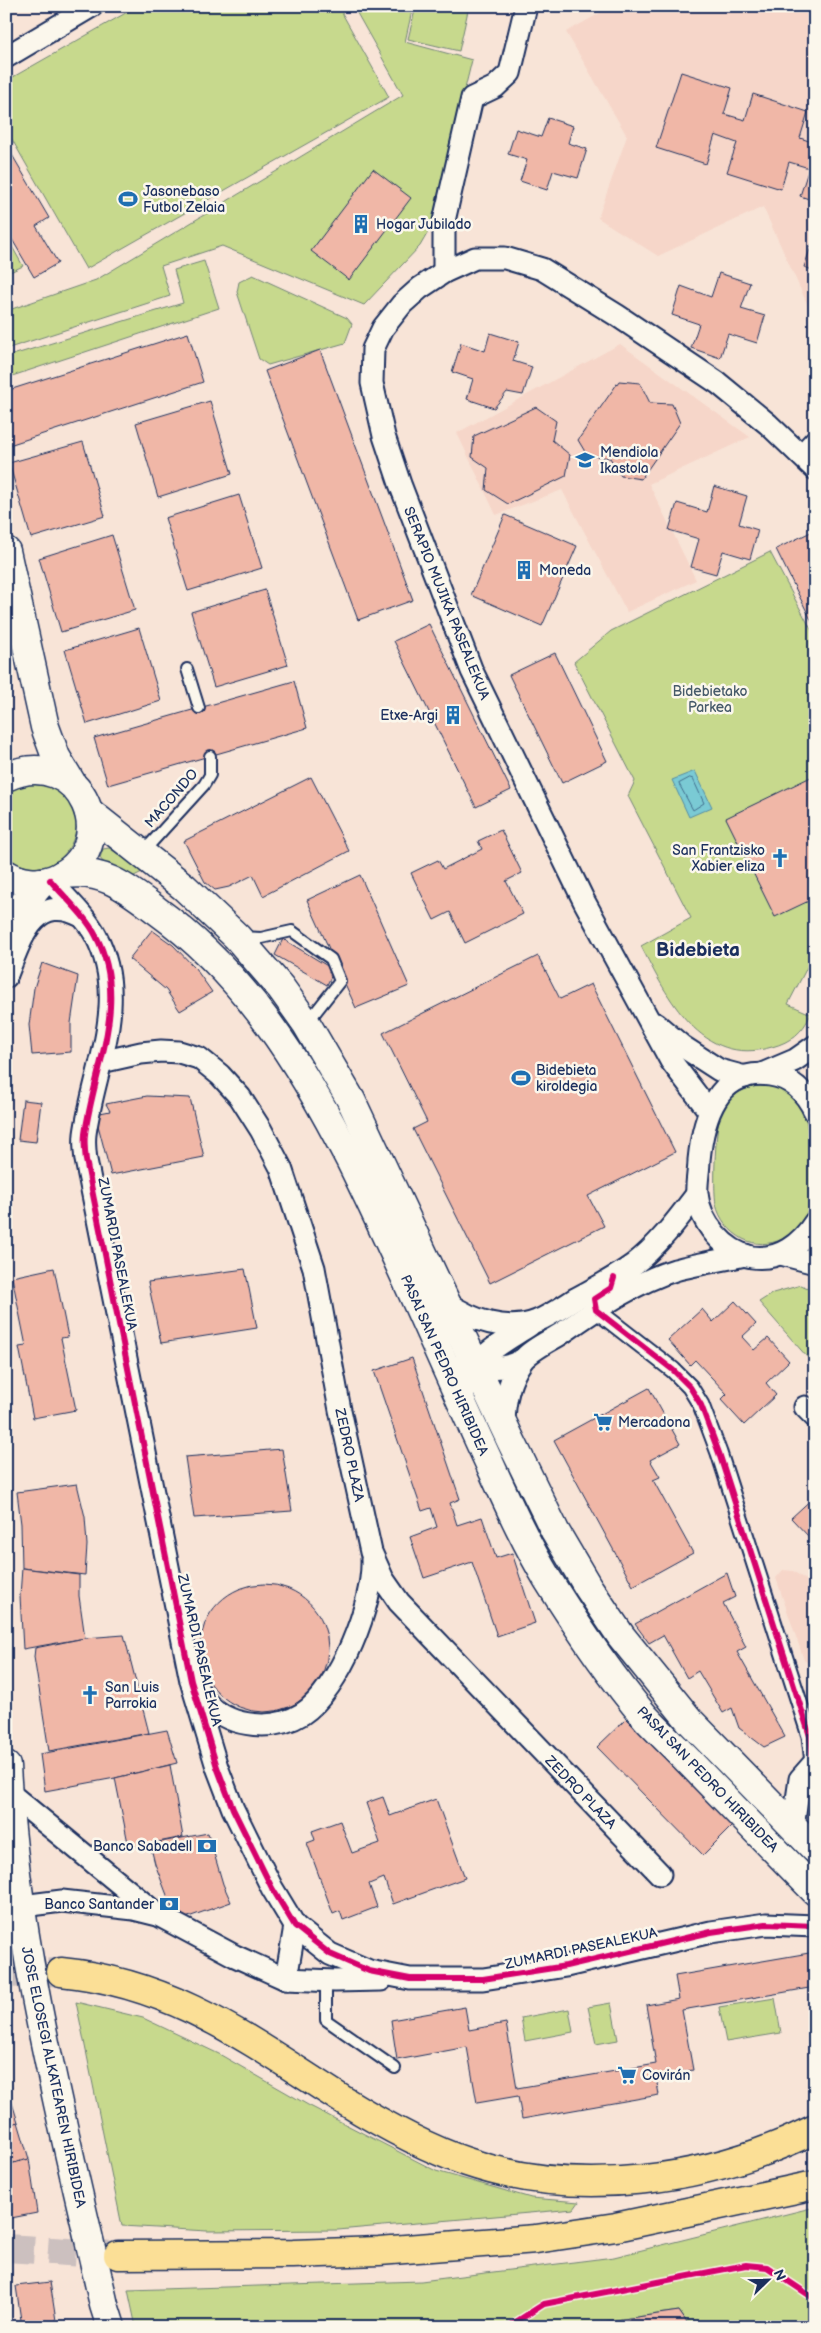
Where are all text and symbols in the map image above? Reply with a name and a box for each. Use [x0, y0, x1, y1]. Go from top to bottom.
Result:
place label: Jasonebaso Futbol Zelaia [143, 183, 225, 216]
sports icon: Jasonebaso Futbol Zelaia [117, 188, 139, 210]
building icon: Hogar Jubilado [350, 213, 372, 235]
place label: Hogar Jubilado [376, 216, 472, 233]
place label: Mendiola Ikastola [600, 444, 659, 477]
school or university icon: Mendiola Ikastola [574, 449, 596, 471]
street label: SERAPIO MUJIKA PASEALEKUA [400, 504, 493, 703]
building icon: Moneda [513, 559, 535, 581]
place label: Moneda [539, 562, 591, 579]
park label: Bidebietako Parkea [672, 683, 748, 716]
building icon: Etxe-Argi [442, 704, 464, 726]
place label: Etxe-Argi [380, 707, 438, 724]
street label: MACONDO [141, 765, 202, 831]
place label: San Frantzisko Xabier eliza [672, 842, 765, 875]
church icon: San Frantzisko Xabier eliza [769, 847, 791, 869]
district label: Bidebieta [656, 939, 740, 962]
place label: Bidebieta kiroldegia [536, 1062, 598, 1095]
sports icon: Bidebieta kiroldegia [510, 1067, 532, 1089]
street label: ZUMARDI PASEALEKUA [94, 1175, 141, 1332]
street label: PASAI SAN PEDRO HIRIBIDEA [397, 1272, 492, 1459]
street label: ZEDRO PLAZA [331, 1406, 368, 1504]
supermarket icon: Mercadona [592, 1411, 614, 1433]
place label: Mercadona [618, 1414, 690, 1431]
street label: ZUMARDI PASEALEKUA [174, 1572, 225, 1728]
place label: San Luis Parrokia [105, 1679, 159, 1712]
church icon: San Luis Parrokia [79, 1684, 101, 1706]
street label: PASAI SAN PEDRO HIRIBIDEA [633, 1703, 782, 1856]
street label: ZEDRO PLAZA [541, 1752, 620, 1833]
bank icon: Banco Sabadell [196, 1835, 218, 1857]
place label: Banco Sabadell [93, 1838, 192, 1855]
bank icon: Banco Santander [158, 1893, 180, 1915]
place label: Banco Santander [44, 1896, 155, 1913]
street label: ZUMARDI PASEALEKUA [502, 1924, 659, 1973]
street label: JOSE ELOSEGI ALKATEAREN HIRIBIDEA [18, 1945, 90, 2210]
supermarket icon: Covirán [616, 2064, 638, 2086]
place label: Covirán [642, 2067, 691, 2084]
north arrow [744, 2256, 794, 2306]
text: N [770, 2267, 789, 2283]

